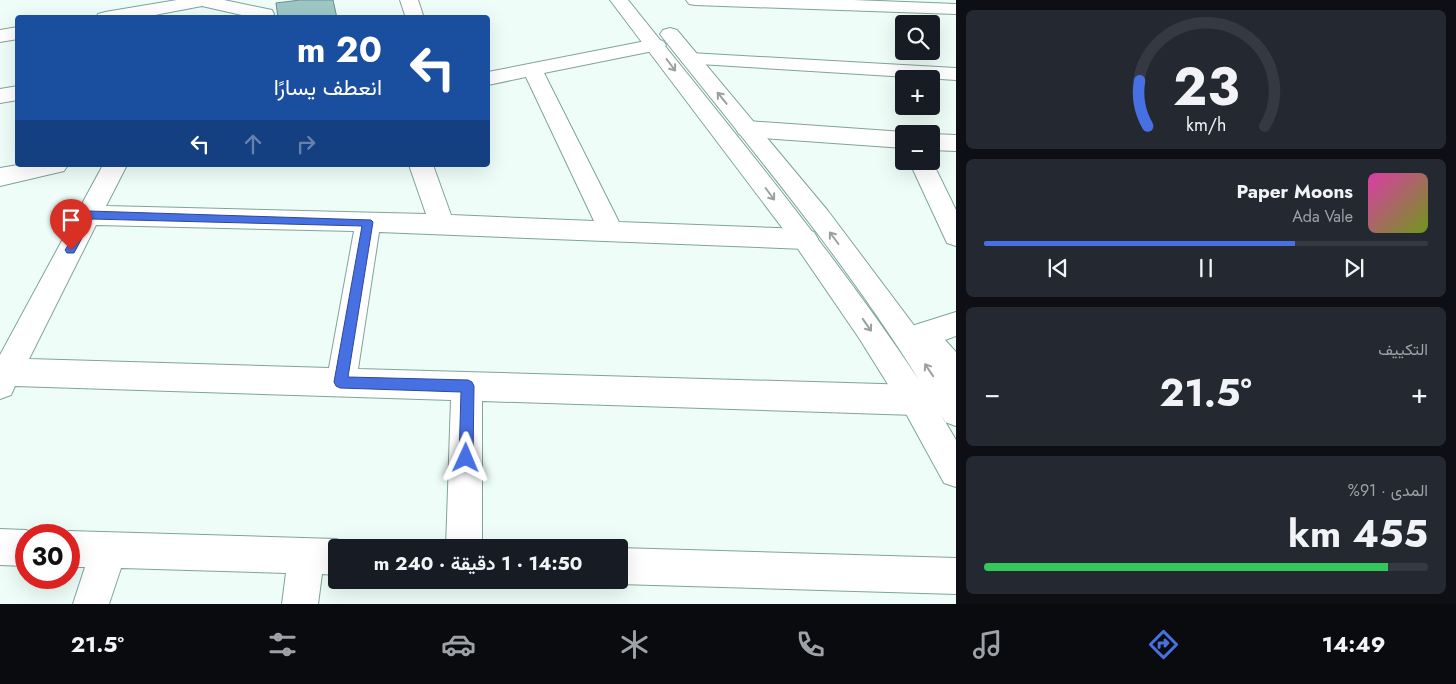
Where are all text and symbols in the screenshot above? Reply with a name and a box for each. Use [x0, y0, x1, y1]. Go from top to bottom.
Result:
map controls [895, 15, 940, 170]
button: search [895, 15, 940, 60]
text: 20 m [297, 25, 382, 75]
icon: left [400, 35, 465, 100]
text: 23 [1173, 49, 1239, 125]
one-way arrow [666, 58, 676, 72]
button: + [895, 70, 940, 115]
text: انعطف يسارًا [274, 71, 382, 103]
one-way arrow [716, 91, 727, 104]
text: km/h [1186, 112, 1226, 138]
button: − [895, 125, 940, 170]
icon: left [186, 130, 214, 158]
icon: ahead [239, 130, 267, 158]
icon: right [292, 130, 320, 158]
text: Paper Moons [1236, 178, 1353, 205]
one-way arrow [765, 187, 775, 201]
pin [50, 199, 92, 250]
text: Ada Vale [1292, 205, 1353, 228]
icon: arrive [57, 206, 85, 234]
one-way arrow [829, 231, 839, 245]
icon: previous [1044, 254, 1072, 282]
icon: pause [1192, 254, 1220, 282]
icon: next [1340, 254, 1368, 282]
one-way arrow [862, 318, 872, 332]
text: التكييف [1378, 338, 1428, 361]
one-way arrow [924, 363, 934, 377]
text: 21.5° [1159, 365, 1252, 420]
text: − [984, 373, 1001, 414]
text: + [1411, 373, 1428, 414]
position arrow [439, 431, 491, 483]
text: المدى · 91% [1348, 479, 1428, 502]
text: 455 km [1288, 506, 1428, 561]
speed limit sign: 30 [15, 524, 80, 589]
text: 14:50 · 1 دقيقة · 240 m [374, 550, 582, 577]
icon: filters [265, 627, 300, 662]
icon: car [441, 627, 476, 662]
icon: climate [617, 627, 652, 662]
icon: phone [793, 627, 828, 662]
icon: music [970, 627, 1005, 662]
icon: directions [1146, 627, 1181, 662]
text: 21.5° [71, 628, 124, 660]
text: 14:49 [1322, 628, 1385, 660]

